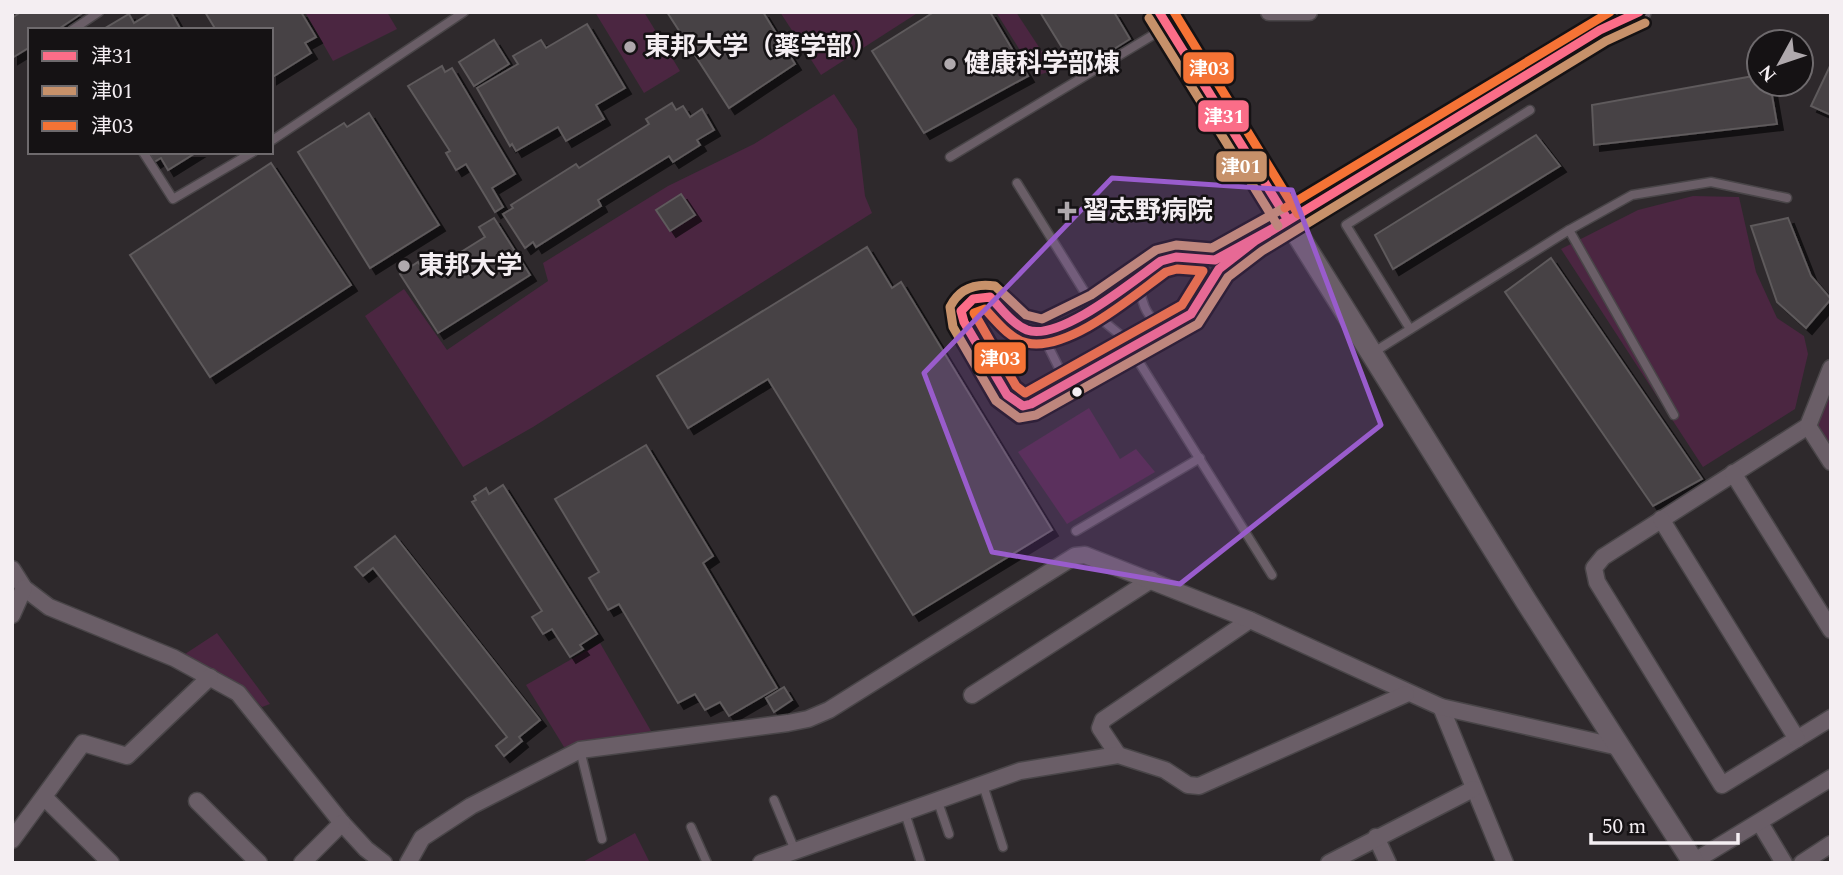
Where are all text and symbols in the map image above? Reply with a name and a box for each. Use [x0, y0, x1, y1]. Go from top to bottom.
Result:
place label: 東邦大学（薬学部） [644, 27, 878, 67]
legend [28, 28, 273, 154]
north arrow [1745, 28, 1815, 98]
marker: 東邦大学（薬学部） [622, 39, 638, 55]
text: 津31 [91, 41, 133, 73]
place label: 健康科学部棟 [964, 44, 1120, 84]
line badge: 津03 [1182, 51, 1235, 85]
text: 津03 [1189, 55, 1229, 84]
marker: 健康科学部棟 [942, 56, 958, 72]
text: N [1752, 58, 1784, 88]
text: 津01 [91, 76, 133, 108]
line badge: 津31 [1197, 99, 1250, 133]
text: 津31 [1204, 103, 1244, 132]
text: 津03 [91, 111, 133, 143]
line badge: 津01 [1215, 150, 1268, 183]
text: 津01 [1221, 153, 1261, 182]
place label: 習志野病院 [1083, 191, 1213, 231]
marker: 習志野病院 [1057, 201, 1077, 221]
place label: 東邦大学 [418, 246, 522, 286]
marker: 東邦大学 [396, 258, 412, 274]
line badge: 津03 [973, 341, 1027, 375]
text: 津03 [980, 345, 1020, 374]
unlabelled marker [1070, 385, 1084, 399]
scale bar [1591, 802, 1738, 846]
text: 50 m [1602, 811, 1646, 843]

